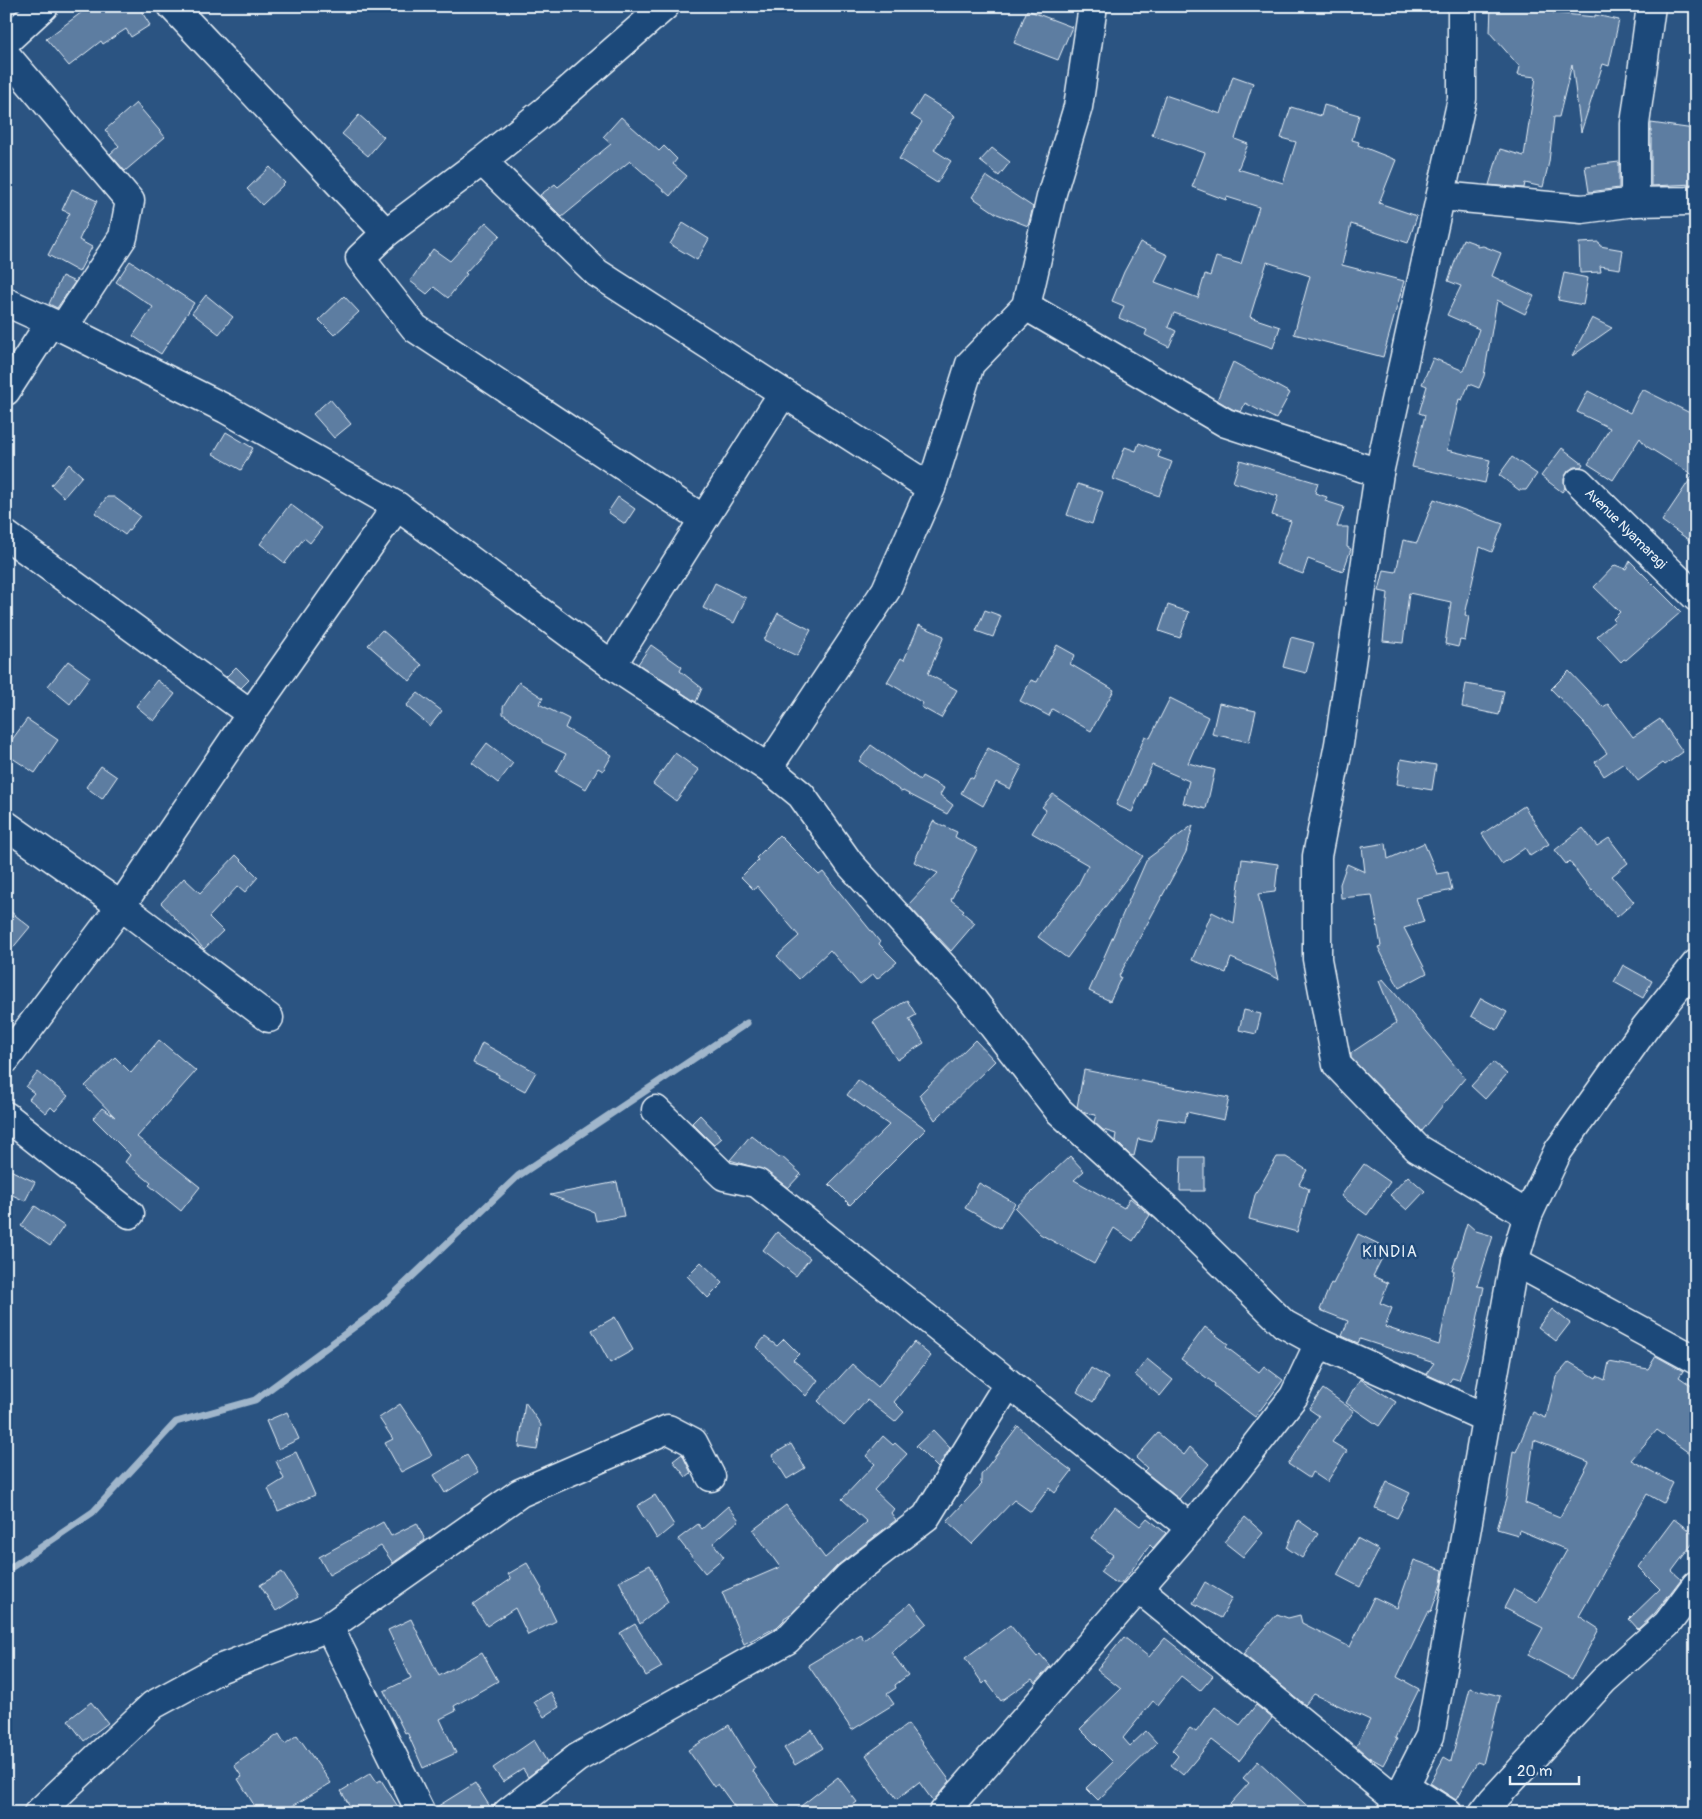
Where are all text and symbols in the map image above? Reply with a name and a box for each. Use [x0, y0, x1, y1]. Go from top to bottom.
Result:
street label: Avenue Nyamaragi [1581, 485, 1671, 573]
district label: KINDIA [1362, 1242, 1418, 1262]
scale bar [1510, 1754, 1578, 1786]
text: 20 m [1517, 1762, 1552, 1781]

